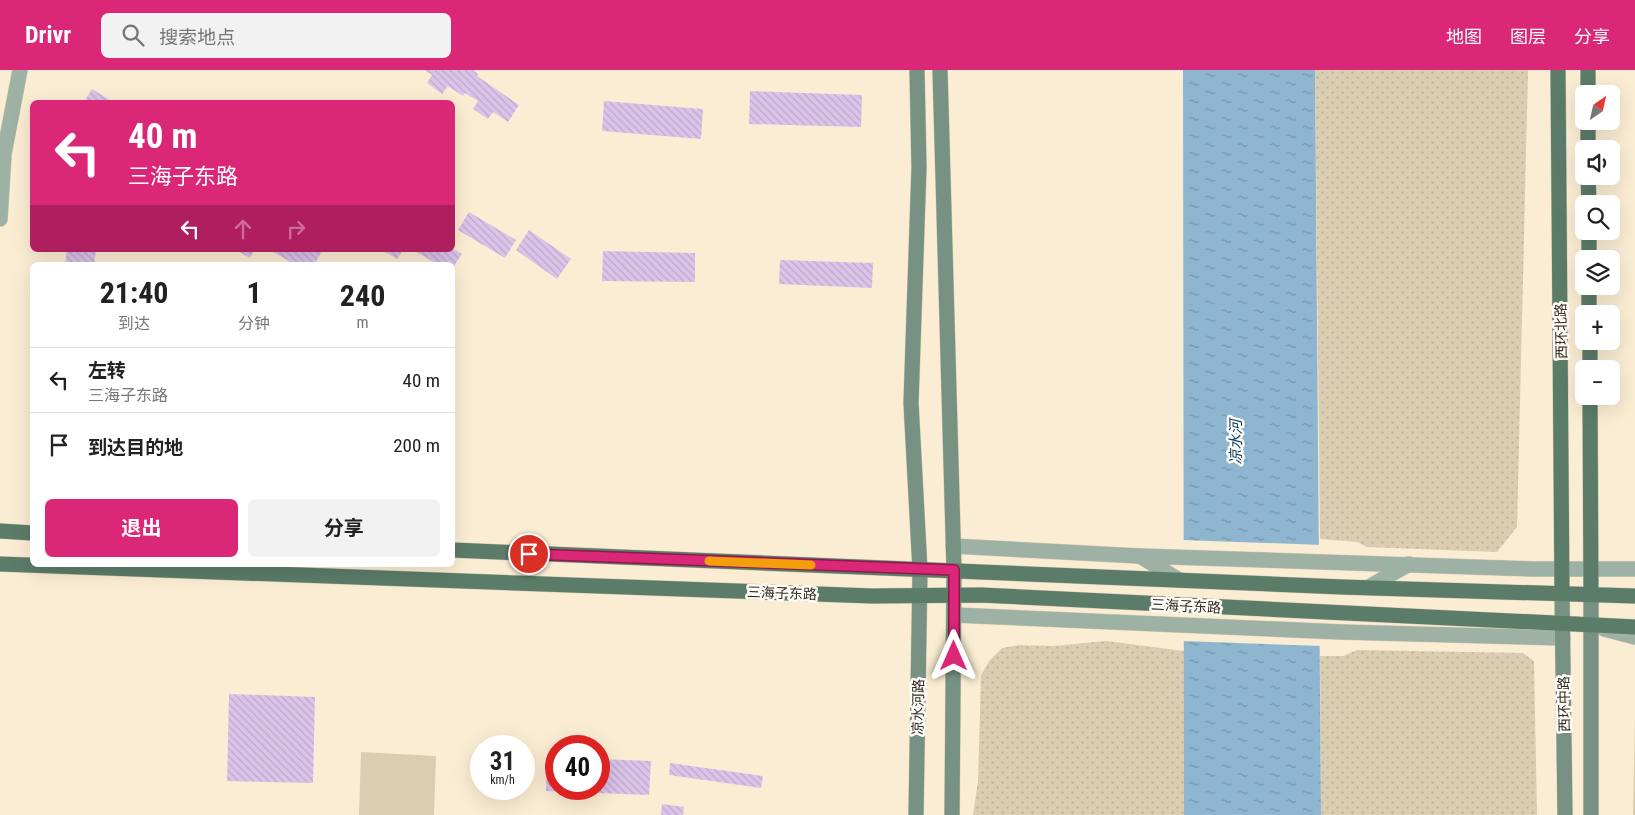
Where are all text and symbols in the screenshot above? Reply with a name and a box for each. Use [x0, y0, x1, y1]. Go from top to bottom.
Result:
search box [101, 13, 451, 58]
text: Drivr [25, 21, 71, 49]
icon: search [119, 21, 147, 49]
text: 搜索地点 [159, 26, 235, 49]
text: 地图 [1446, 26, 1482, 47]
text: 图层 [1510, 26, 1546, 47]
text: 分享 [1574, 26, 1610, 47]
north arrow [1575, 85, 1620, 130]
map controls [1575, 85, 1620, 405]
text: 40 m [128, 116, 197, 157]
icon: left [45, 120, 110, 185]
button: sound [1575, 140, 1620, 185]
text: 三海子东路 [128, 164, 238, 189]
button: search [1575, 195, 1620, 240]
icon: left [176, 215, 204, 243]
icon: ahead [229, 215, 257, 243]
icon: right [282, 215, 310, 243]
button: layers [1575, 250, 1620, 295]
text: 21:40 [100, 275, 169, 310]
text: 1 [247, 275, 262, 310]
text: 240 [340, 278, 385, 313]
street label: 西环北路 [1553, 303, 1569, 359]
button: + [1575, 305, 1620, 350]
text: m [357, 313, 369, 332]
text: 到达 [118, 314, 150, 333]
text: 分钟 [238, 314, 270, 333]
text: 左转 [88, 359, 126, 382]
button: − [1575, 360, 1620, 405]
icon: left [45, 366, 73, 394]
text: 40 m [403, 369, 440, 392]
text: 三海子东路 [88, 386, 168, 405]
water label: 凉水河 [1227, 417, 1245, 465]
icon: arrive [45, 431, 73, 459]
text: 200 m [393, 434, 440, 457]
text: 到达目的地 [88, 436, 183, 459]
button: 退出 [45, 499, 238, 557]
button: 分享 [248, 499, 440, 557]
pin [508, 533, 550, 575]
icon: arrive [515, 540, 543, 568]
street label: 三海子东路 [747, 584, 817, 602]
street label: 三海子东路 [1151, 596, 1221, 616]
position arrow [927, 629, 979, 681]
street label: 西环中路 [1556, 676, 1572, 732]
street label: 凉水河路 [910, 679, 926, 735]
speed limit sign: 40 [545, 735, 610, 800]
text: 31 [490, 747, 515, 776]
text: km/h [490, 773, 515, 787]

